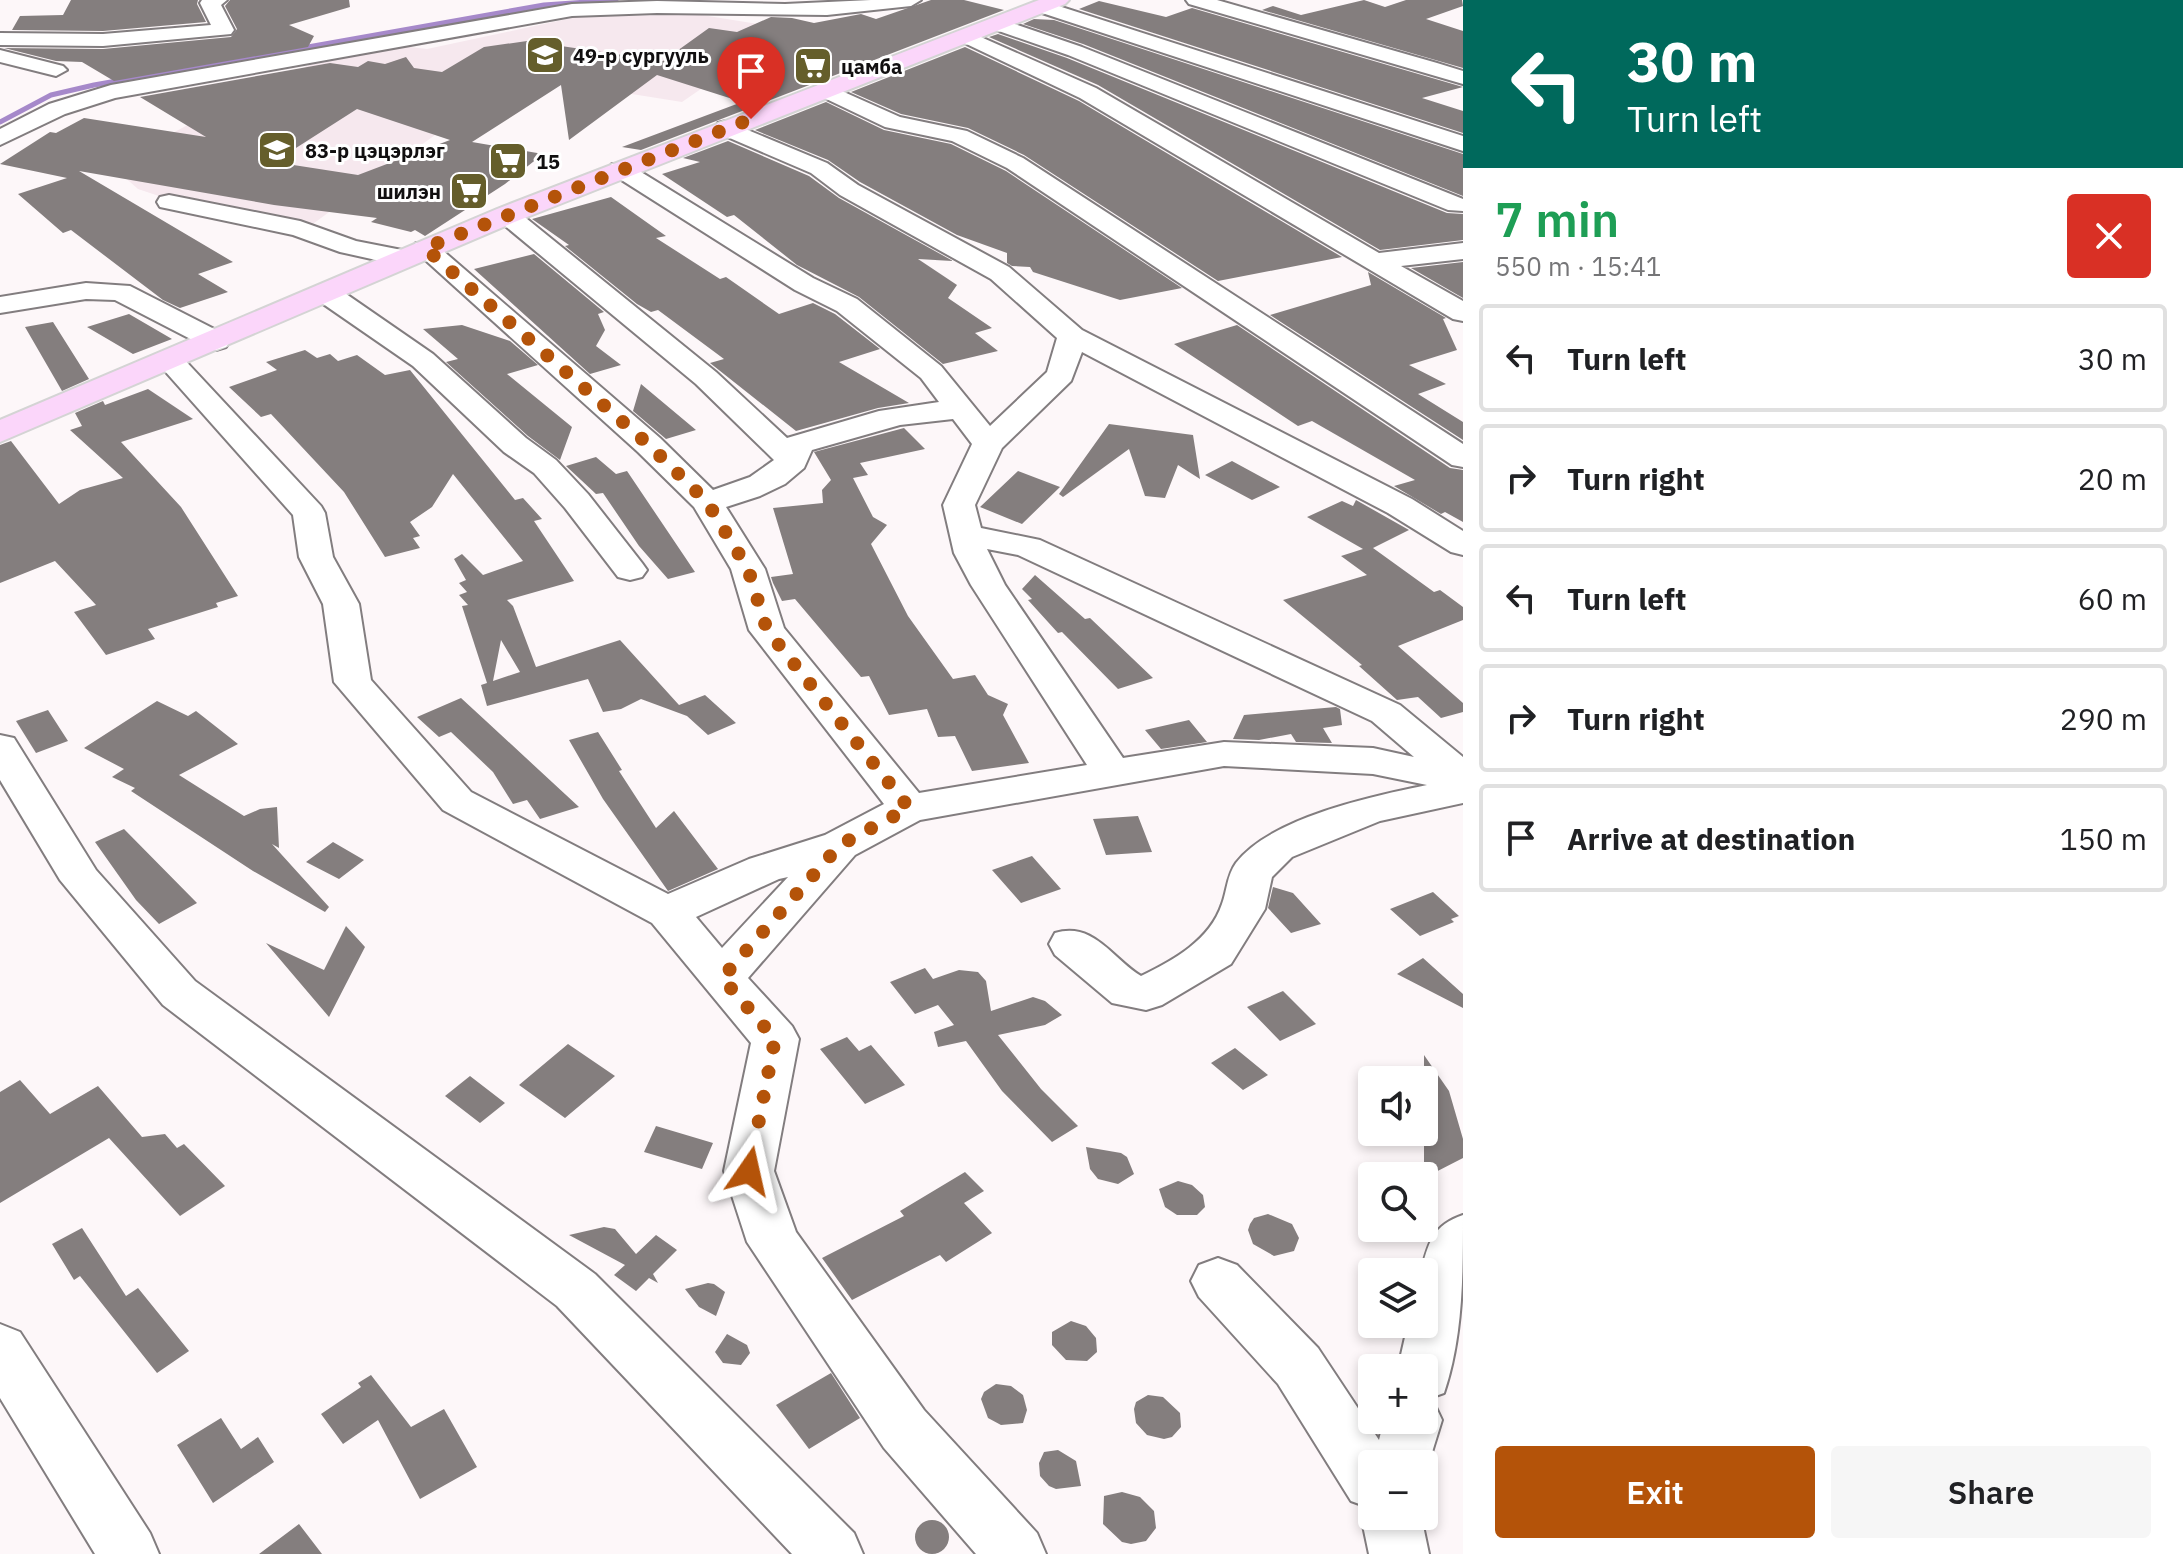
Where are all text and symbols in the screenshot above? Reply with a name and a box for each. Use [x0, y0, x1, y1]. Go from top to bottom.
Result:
text: 30 m [1627, 25, 1757, 97]
icon: left [1495, 32, 1599, 136]
school or university icon: 49-р сургууль [524, 34, 566, 76]
pin [717, 37, 785, 119]
place label: 49-р сургууль [573, 42, 709, 69]
supermarket icon: цамба [792, 45, 834, 87]
icon: arrive [729, 49, 773, 93]
place label: цамба [841, 53, 902, 80]
text: Turn left [1627, 95, 1762, 142]
school or university icon: 83-р цэцэрлэг [256, 129, 298, 171]
place label: 83-р цэцэрлэг [305, 137, 445, 164]
supermarket icon: 15 [487, 140, 529, 182]
place label: 15 [536, 148, 560, 175]
supermarket icon: шилэн [448, 170, 490, 212]
place label: шилэн [377, 178, 441, 205]
text: 7 min [1495, 188, 1619, 250]
button: close [2067, 194, 2151, 278]
text: 550 m · 15:41 [1495, 249, 1661, 283]
icon: left [1499, 336, 1543, 380]
text: Turn left [1567, 339, 1686, 378]
text: 30 m [2078, 339, 2147, 378]
icon: right [1499, 456, 1543, 500]
text: Turn right [1567, 459, 1705, 498]
text: 20 m [2078, 459, 2147, 498]
icon: left [1499, 576, 1543, 620]
text: Turn left [1567, 579, 1686, 618]
text: 60 m [2078, 579, 2147, 618]
icon: right [1499, 696, 1543, 740]
text: Turn right [1567, 699, 1705, 738]
text: 290 m [2060, 699, 2147, 738]
icon: arrive [1499, 816, 1543, 860]
text: Arrive at destination [1567, 819, 1855, 858]
text: 150 m [2060, 819, 2147, 858]
map controls [1358, 1066, 1438, 1530]
button: sound [1358, 1066, 1438, 1146]
position arrow [707, 1129, 791, 1213]
button: search [1358, 1162, 1438, 1242]
button: layers [1358, 1258, 1438, 1338]
button: + [1358, 1354, 1438, 1434]
button: Exit [1495, 1446, 1815, 1538]
button: Share [1831, 1446, 2151, 1538]
button: − [1358, 1450, 1438, 1530]

